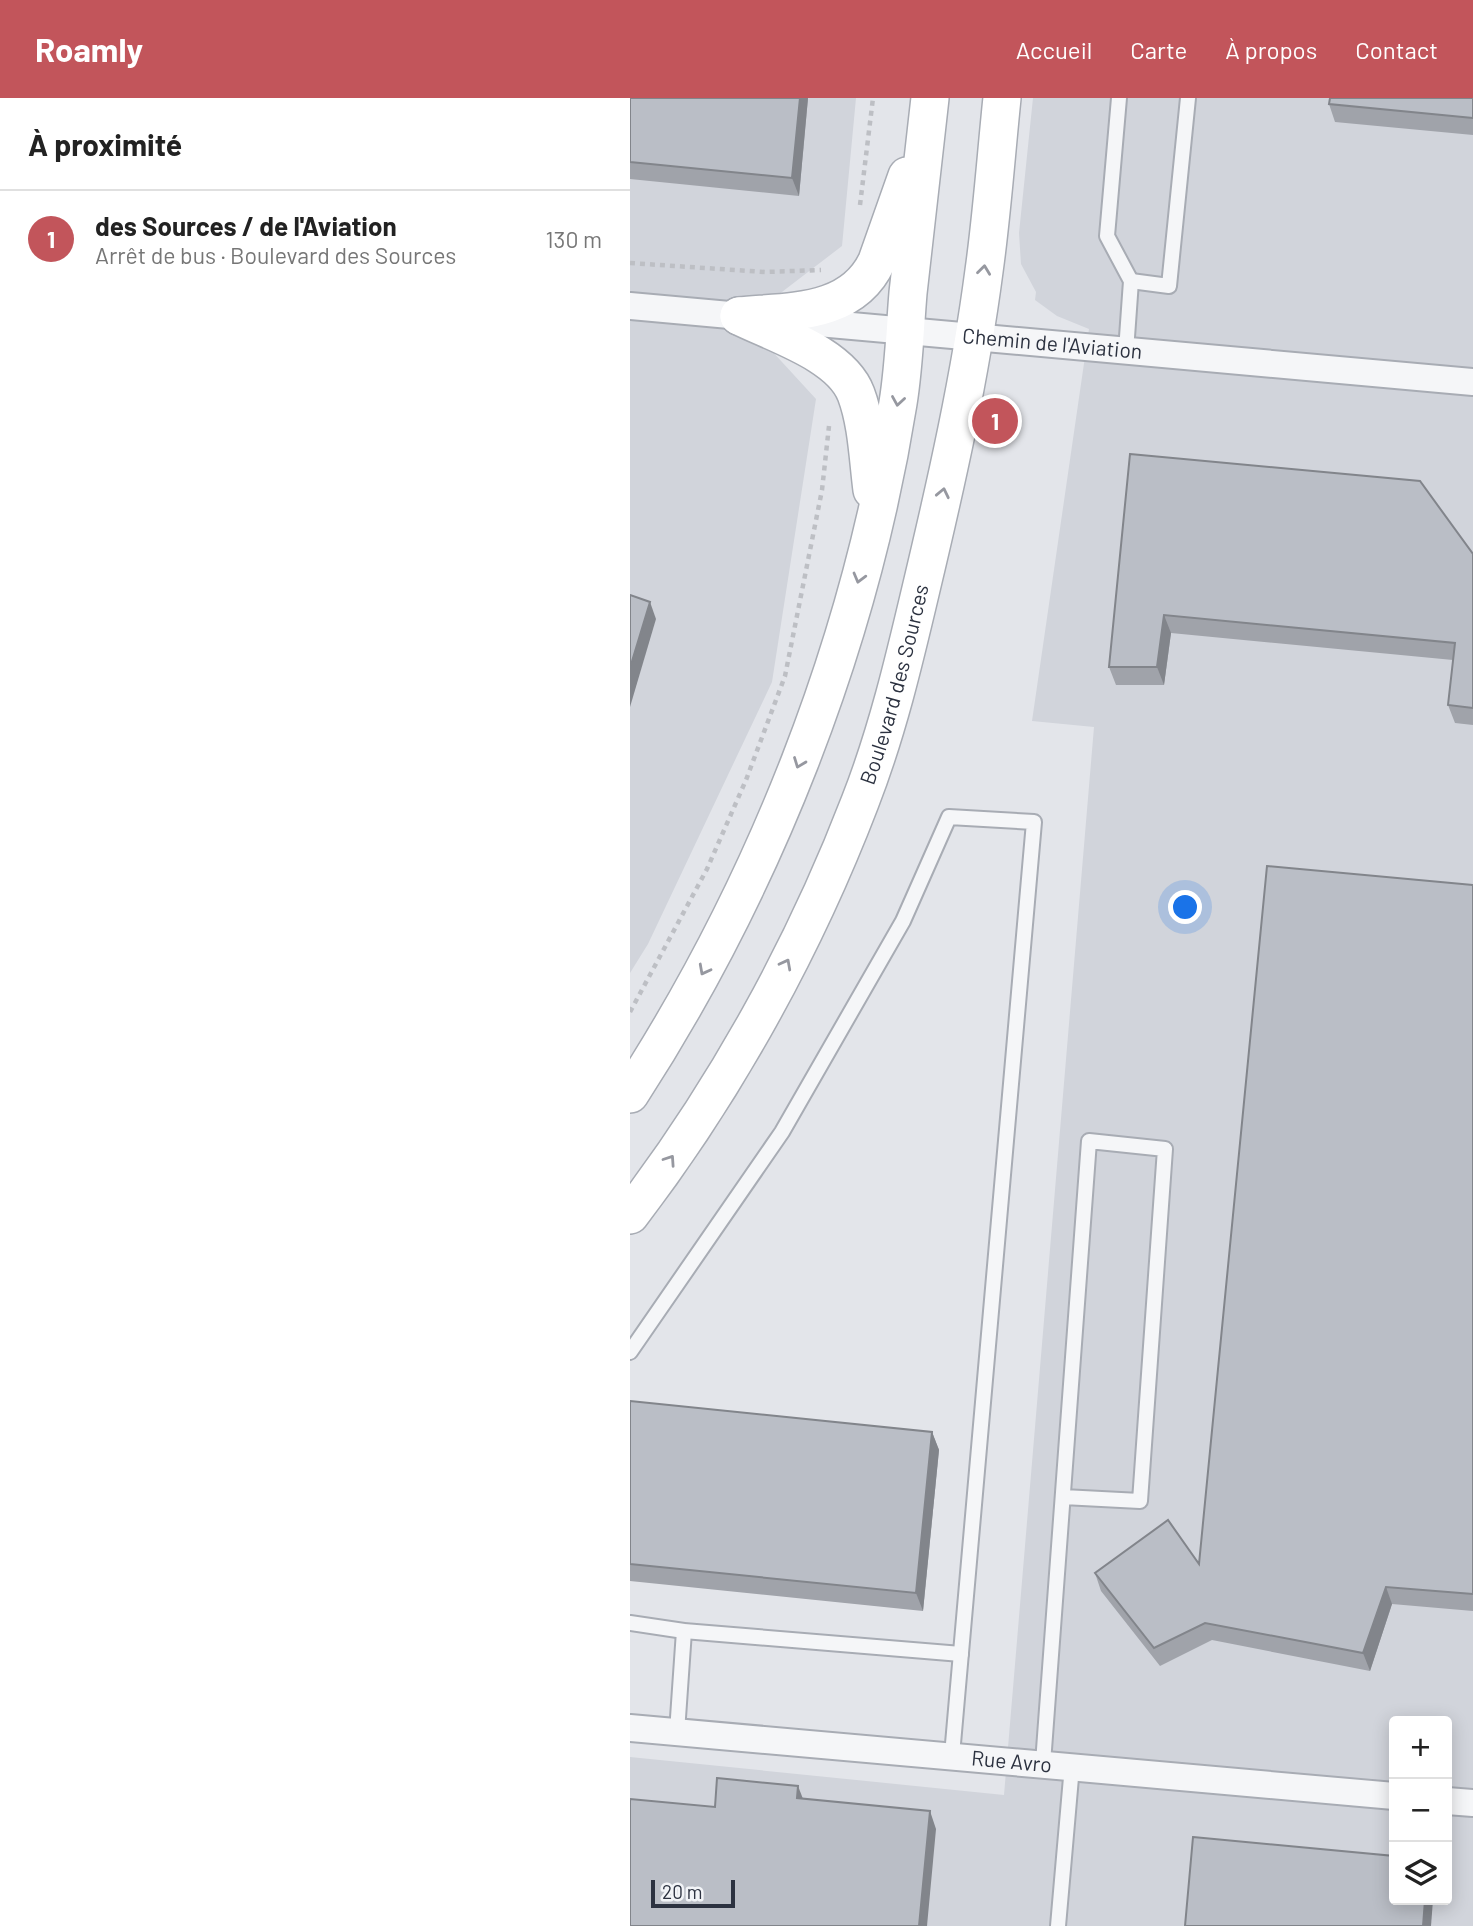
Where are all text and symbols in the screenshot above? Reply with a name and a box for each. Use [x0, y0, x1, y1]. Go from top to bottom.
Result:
text: Roamly [35, 29, 143, 69]
text: Accueil [1016, 35, 1092, 64]
text: Carte [1130, 35, 1187, 64]
text: À propos [1225, 35, 1317, 64]
text: Contact [1355, 35, 1438, 64]
text: À proximité [28, 126, 182, 162]
text: des Sources / de l'Aviation [95, 210, 397, 241]
text: 1 [47, 225, 55, 253]
text: 130 m [545, 225, 602, 253]
text: Arrêt de bus · Boulevard des Sources [95, 241, 456, 269]
one-way arrow [977, 264, 992, 276]
street label: Chemin de l'Aviation [961, 322, 1143, 363]
one-way arrow [891, 395, 906, 407]
pin: 1 [972, 395, 1018, 447]
one-way arrow [935, 487, 949, 499]
one-way arrow [852, 571, 867, 583]
street label: Boulevard des Sources [854, 582, 933, 788]
one-way arrow [793, 757, 807, 769]
your location [1168, 890, 1202, 924]
one-way arrow [778, 959, 791, 972]
one-way arrow [698, 963, 712, 975]
one-way arrow [662, 1155, 674, 1168]
map controls [1389, 1716, 1452, 1905]
button: + [1389, 1716, 1452, 1779]
street label: Rue Avro [970, 1744, 1053, 1776]
button: − [1389, 1779, 1452, 1842]
button: layers [1389, 1842, 1452, 1905]
scale bar [651, 1877, 735, 1909]
text: 20 m [662, 1880, 702, 1903]

